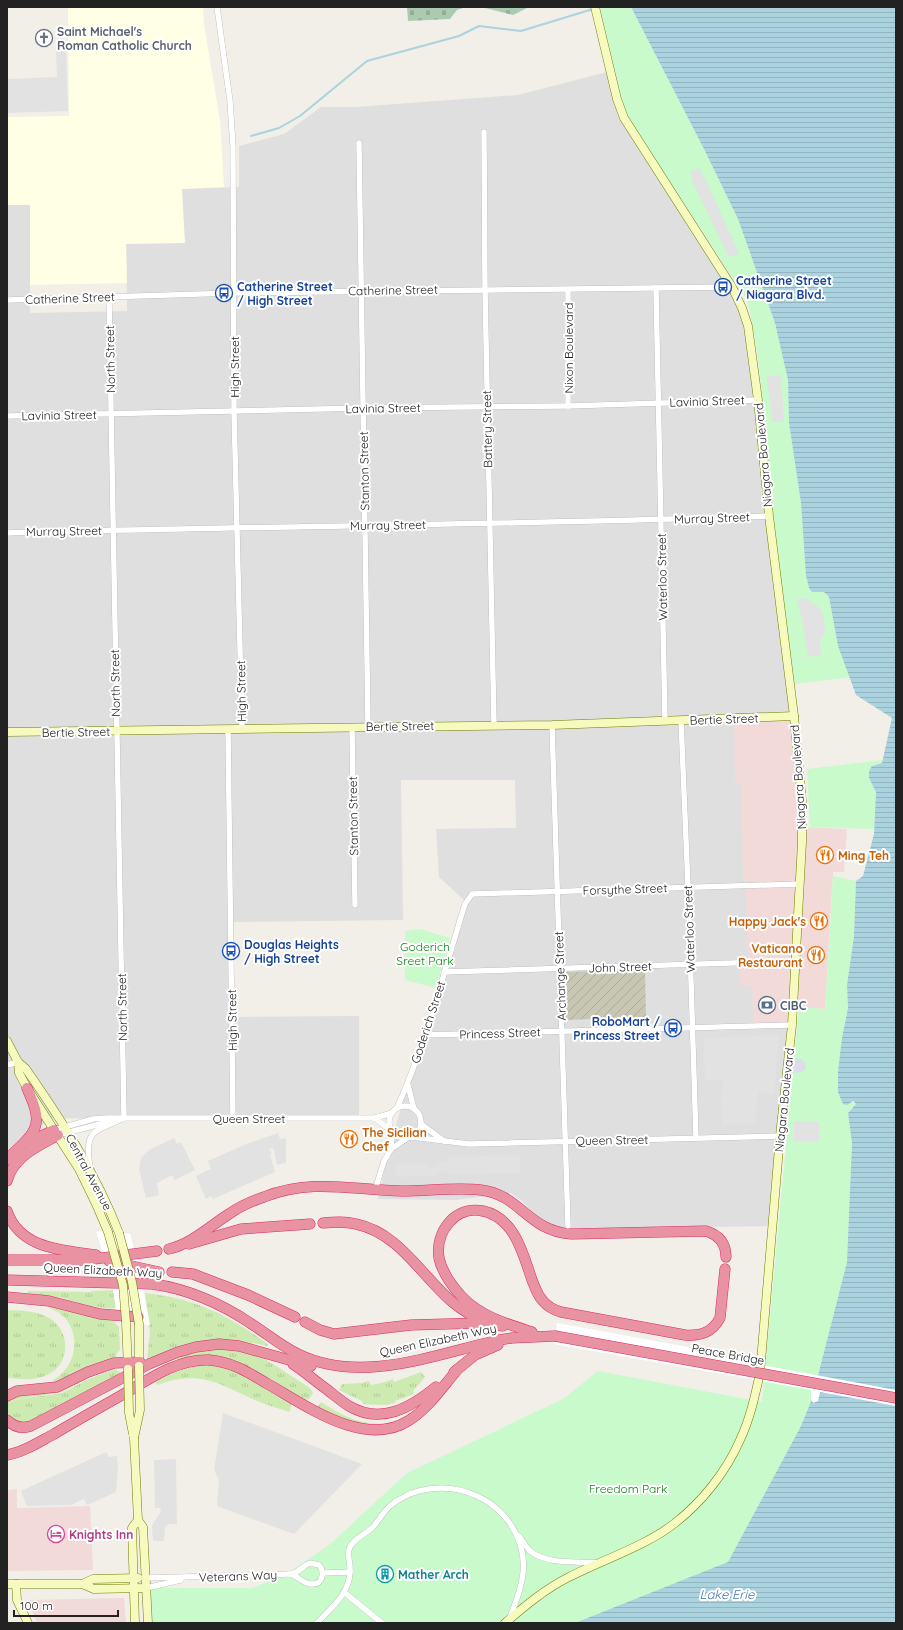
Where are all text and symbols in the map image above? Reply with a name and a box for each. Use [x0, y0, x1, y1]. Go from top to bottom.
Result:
place label: Saint Michael's Roman Catholic Church [57, 24, 192, 53]
church icon: Saint Michael's Roman Catholic Church [34, 28, 54, 48]
place label: Catherine Street / Niagara Blvd. [736, 273, 832, 302]
bus stop icon: Catherine Street / Niagara Blvd. [713, 277, 733, 297]
place label: Catherine Street / High Street [237, 279, 333, 308]
street label: Catherine Street [348, 282, 438, 298]
bus stop icon: Catherine Street / High Street [214, 283, 234, 303]
street label: Catherine Street [25, 289, 115, 307]
street label: Nixon Boulevard [561, 303, 576, 393]
street label: North Street [102, 325, 118, 393]
street label: High Street [227, 336, 242, 398]
street label: Battery Street [479, 390, 495, 468]
street label: Lavinia Street [669, 392, 745, 410]
street label: Lavinia Street [345, 400, 421, 416]
street label: Niagara Boulevard [751, 402, 775, 508]
street label: Lavinia Street [21, 407, 97, 423]
street label: Stanton Street [356, 431, 372, 511]
street label: Murray Street [674, 509, 750, 527]
street label: Murray Street [350, 517, 426, 533]
street label: Murray Street [26, 523, 102, 539]
street label: Waterloo Street [654, 533, 670, 621]
street label: North Street [107, 649, 123, 717]
street label: High Street [233, 660, 249, 722]
street label: Bertie Street [689, 710, 759, 728]
street label: Bertie Street [366, 718, 434, 734]
street label: Bertie Street [42, 724, 110, 740]
street label: Niagara Boulevard [787, 724, 809, 830]
street label: Stanton Street [345, 776, 361, 856]
restaurant icon: Ming Teh [815, 845, 835, 865]
place label: Ming Teh [838, 848, 889, 863]
street label: Forsythe Street [582, 880, 668, 898]
street label: Waterloo Street [680, 885, 698, 973]
restaurant icon: Happy Jack's [809, 911, 829, 931]
place label: Happy Jack's [729, 914, 806, 929]
street label: Archange Street [551, 931, 569, 1021]
place label: Douglas Heights / High Street [244, 937, 339, 966]
park label: Goderich Sreet Park [396, 939, 454, 968]
bus stop icon: Douglas Heights / High Street [221, 941, 241, 961]
place label: Vaticano Restaurant [738, 941, 803, 970]
restaurant icon: Vaticano Restaurant [806, 945, 826, 965]
street label: John Street [588, 958, 652, 976]
street label: North Street [114, 973, 130, 1041]
street label: Goderich Street [408, 979, 448, 1065]
street label: High Street [224, 989, 240, 1051]
bank icon: CIBC [757, 995, 777, 1015]
place label: CIBC [780, 998, 807, 1013]
place label: RoboMart / Princess Street [573, 1014, 660, 1043]
bus stop icon: RoboMart / Princess Street [663, 1018, 683, 1038]
street label: Princess Street [459, 1024, 541, 1042]
street label: Niagara Boulevard [771, 1047, 797, 1153]
street label: Queen Street [213, 1111, 285, 1126]
place label: The Sicilian Chef [362, 1125, 427, 1154]
restaurant icon: The Sicilian Chef [339, 1129, 359, 1149]
street label: Central Avenue [63, 1131, 116, 1213]
street label: Queen Street [576, 1132, 648, 1148]
street label: Queen Elizabeth Way [43, 1259, 163, 1281]
street label: Queen Elizabeth Way [378, 1320, 498, 1360]
street label: Peace Bridge [690, 1340, 766, 1368]
park label: Freedom Park [589, 1481, 667, 1496]
hotel icon: Knights Inn [46, 1524, 66, 1544]
place label: Knights Inn [69, 1527, 133, 1542]
building icon: Mather Arch [375, 1564, 395, 1584]
street label: Veterans Way [199, 1567, 277, 1585]
place label: Mather Arch [398, 1567, 469, 1582]
water label: Lake Erie [700, 1586, 755, 1602]
scale bar [14, 1592, 118, 1618]
text: 100 m [20, 1598, 53, 1613]

